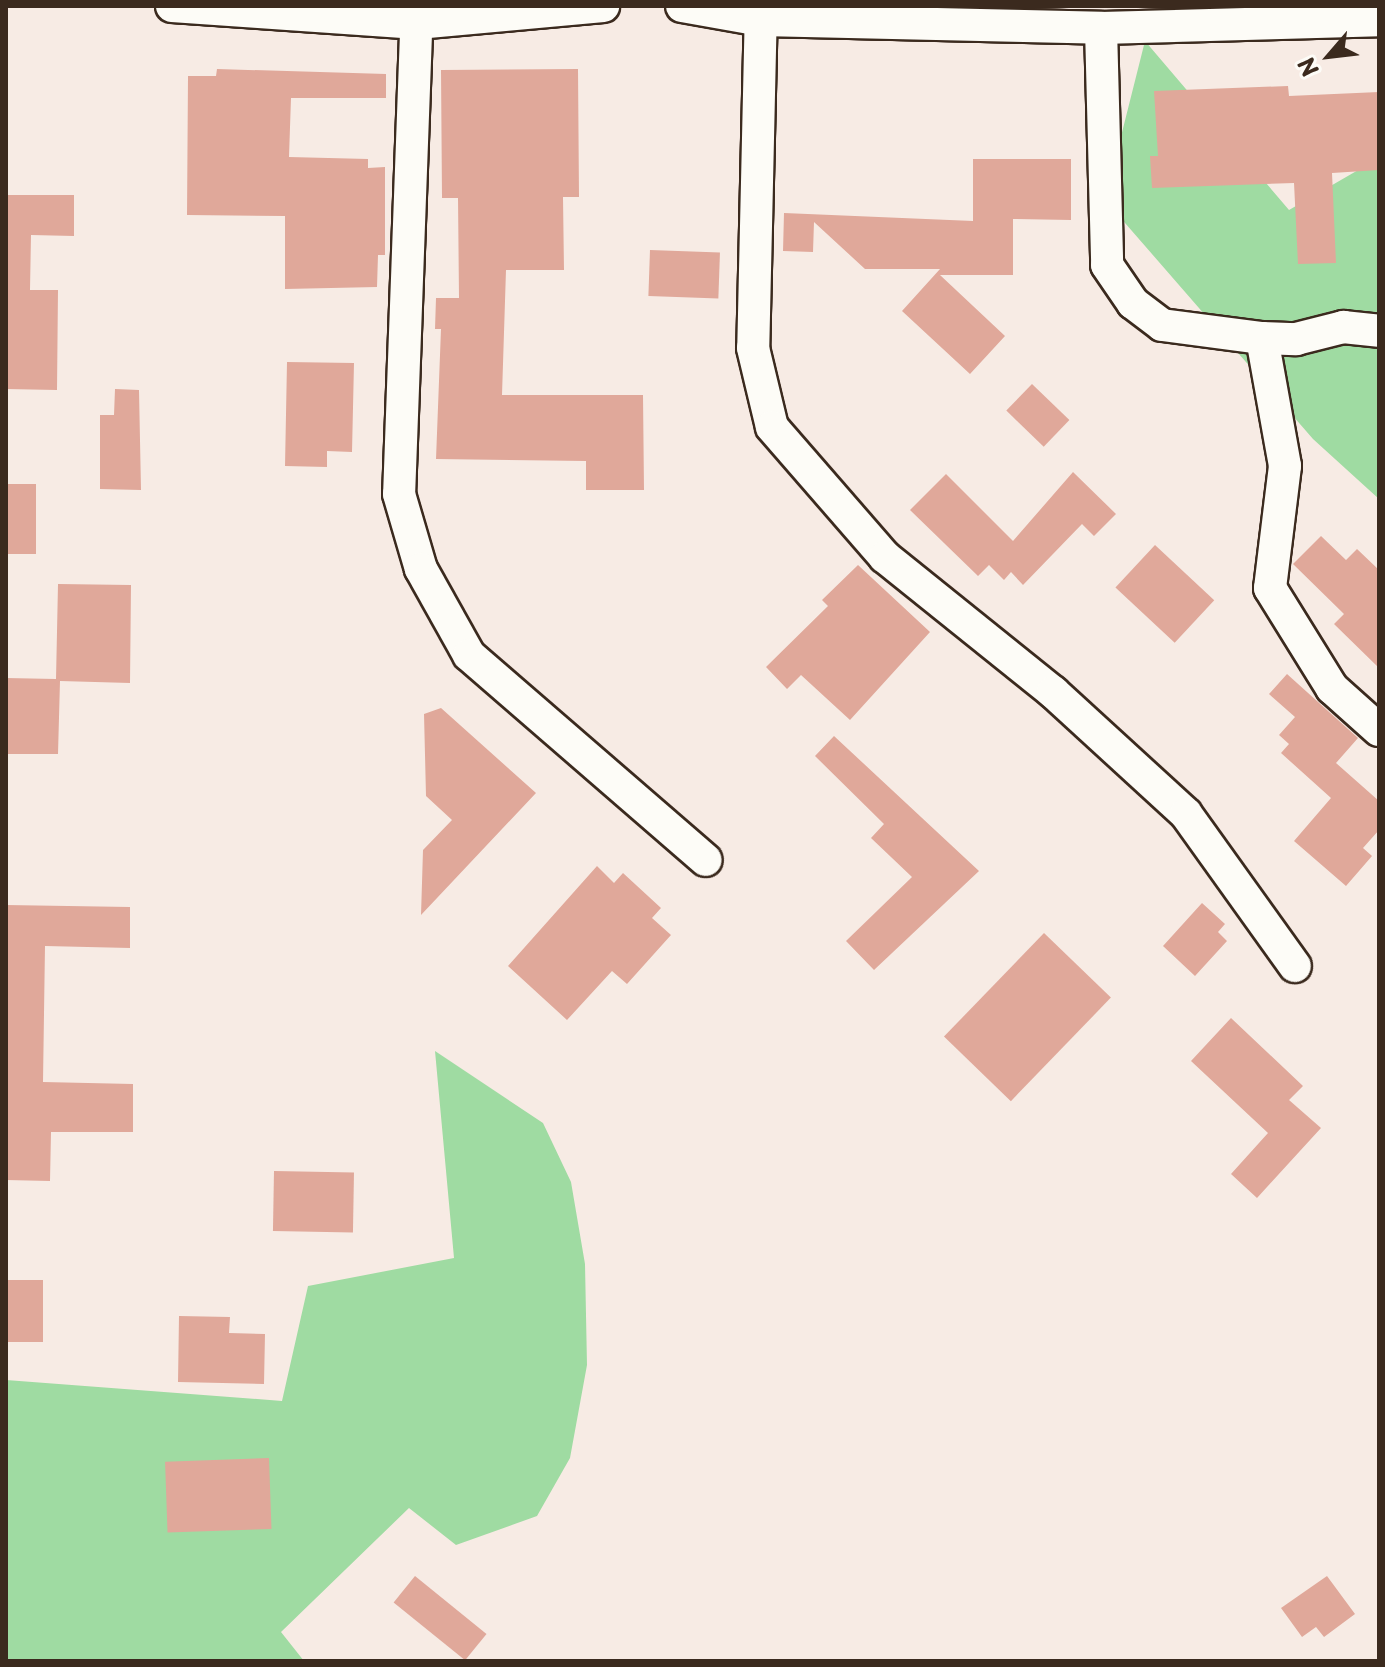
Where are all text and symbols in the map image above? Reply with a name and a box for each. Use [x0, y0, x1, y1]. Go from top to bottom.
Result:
north arrow [1289, 16, 1369, 96]
text: N [1289, 52, 1326, 83]

